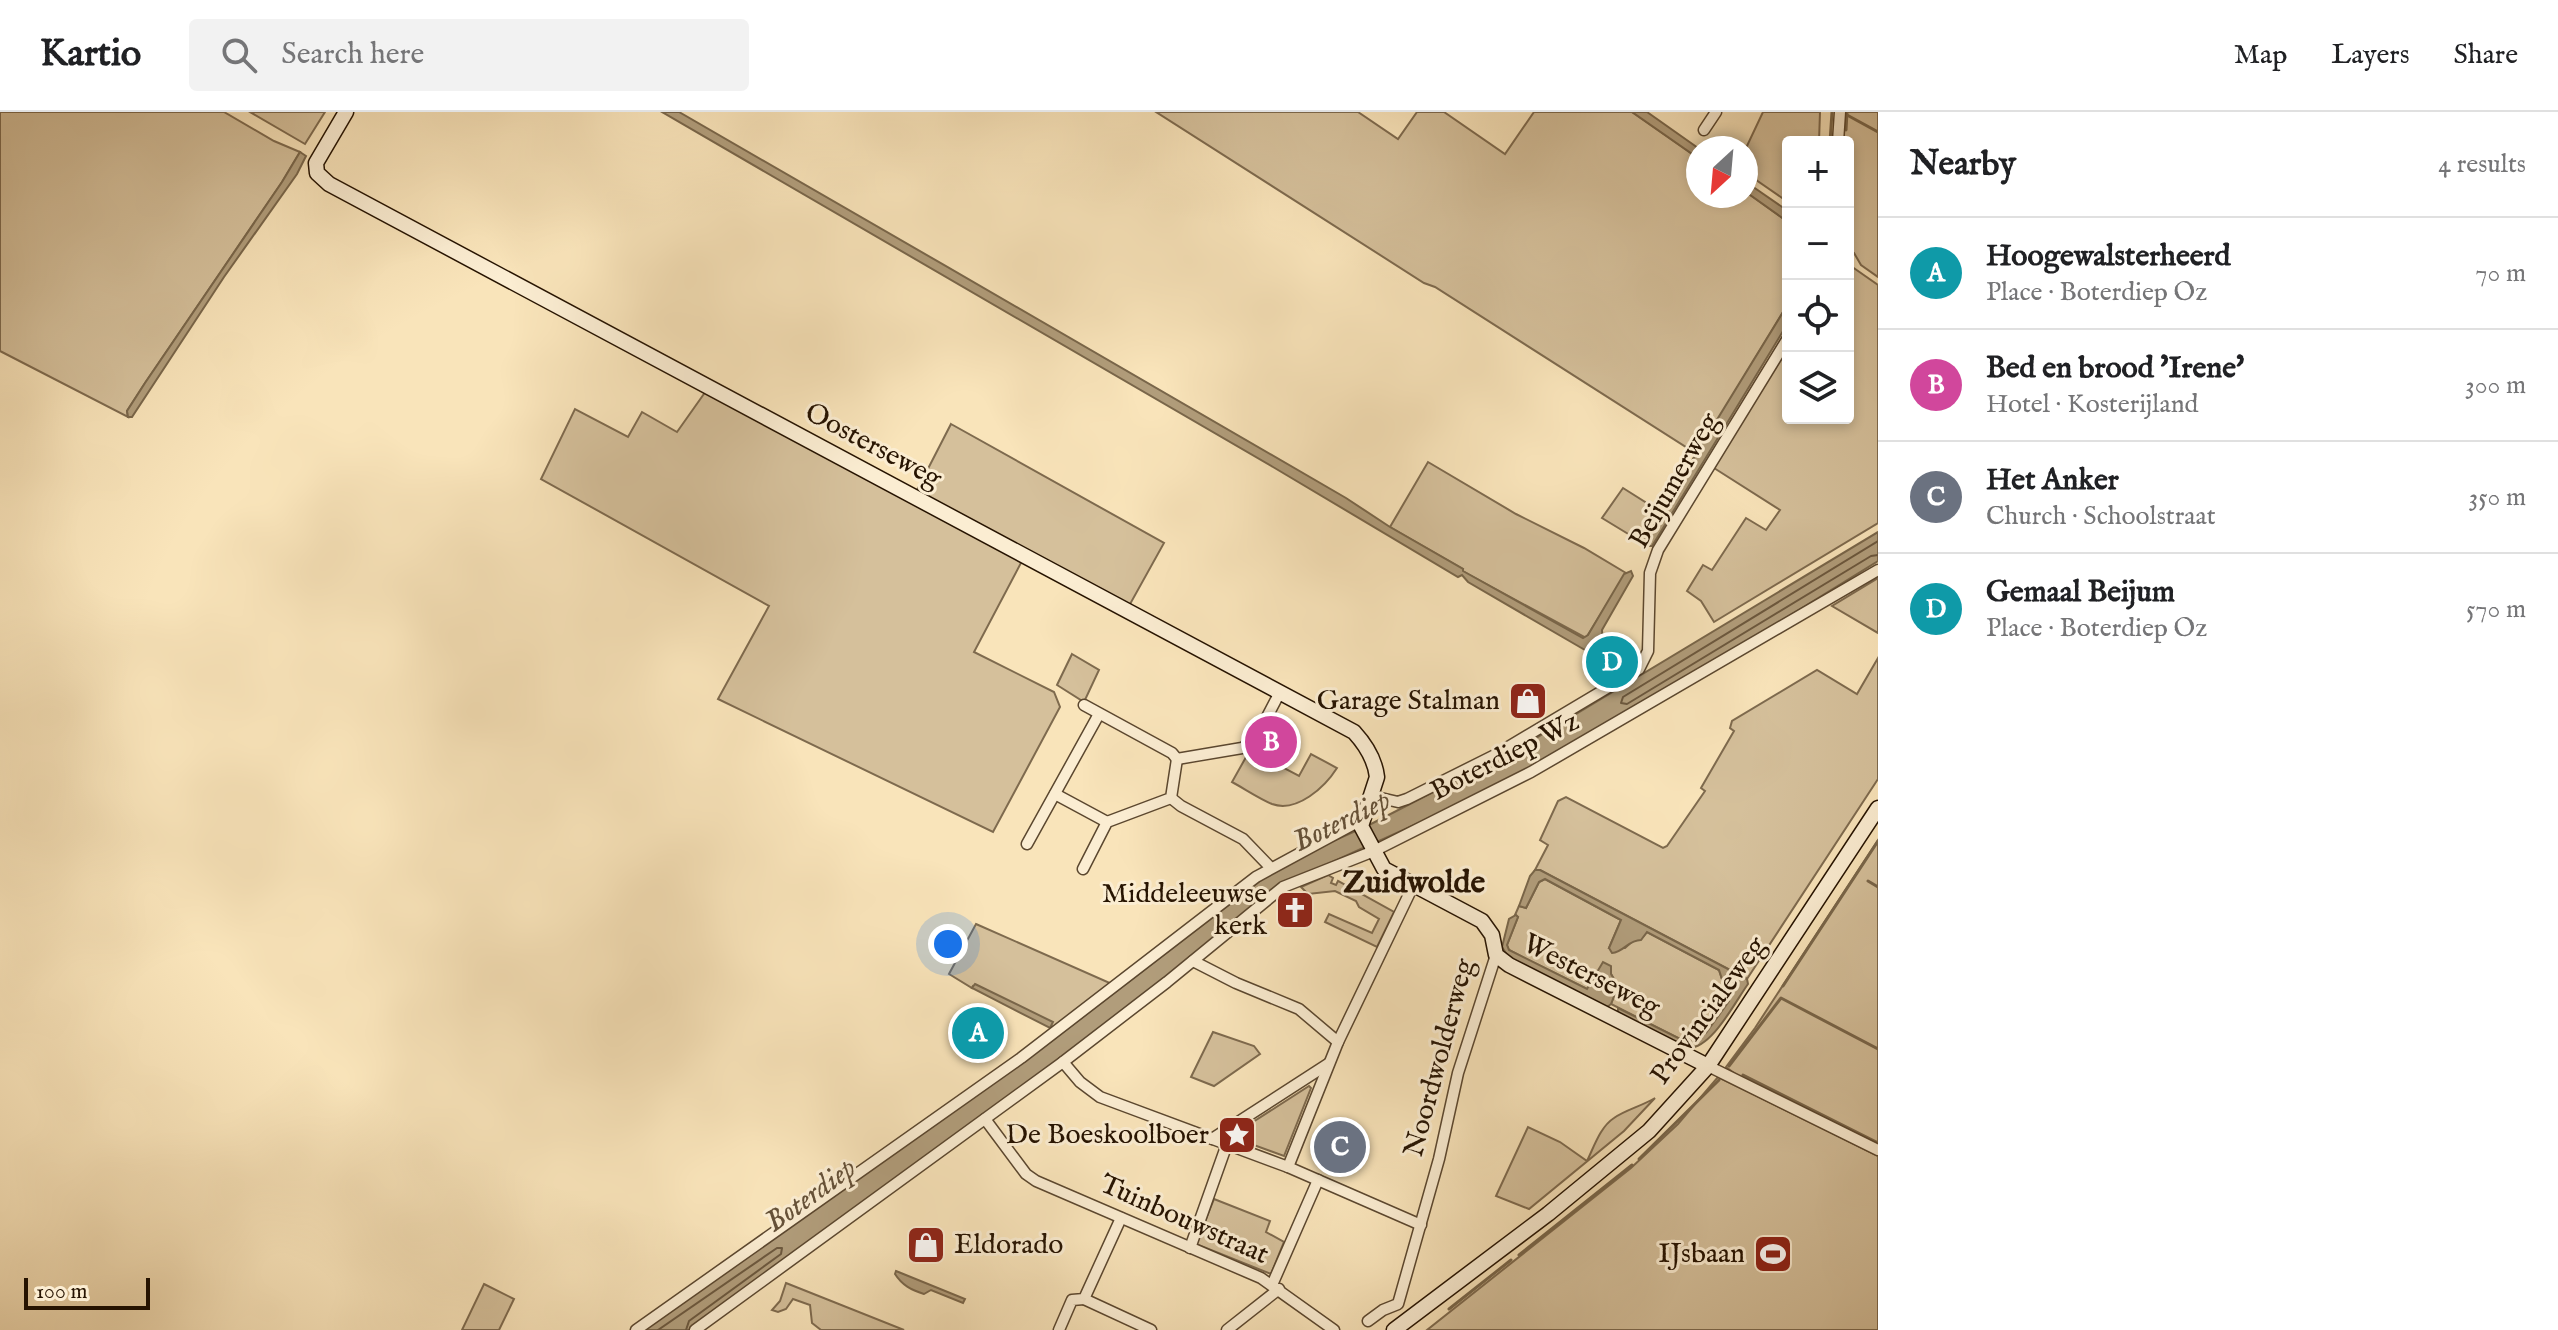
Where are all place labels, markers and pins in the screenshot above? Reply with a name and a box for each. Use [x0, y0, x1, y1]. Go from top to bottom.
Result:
pin: D [1586, 632, 1638, 692]
shop icon: Garage Stalman [1507, 680, 1549, 722]
place label: Garage Stalman [1317, 684, 1500, 719]
pin: B [1245, 712, 1297, 772]
place label: Middeleeuwse kerk [1102, 877, 1268, 944]
church icon: Middeleeuwse kerk [1274, 889, 1316, 931]
pin: A [952, 1003, 1004, 1063]
place icon: De Boeskoolboer [1216, 1114, 1258, 1156]
pin: C [1314, 1117, 1366, 1177]
place label: De Boeskoolboer [1006, 1118, 1209, 1153]
shop icon: Eldorado [905, 1224, 947, 1266]
place label: Eldorado [954, 1228, 1063, 1263]
sports icon: IJsbaan [1752, 1233, 1794, 1275]
place label: IJsbaan [1658, 1237, 1745, 1272]

